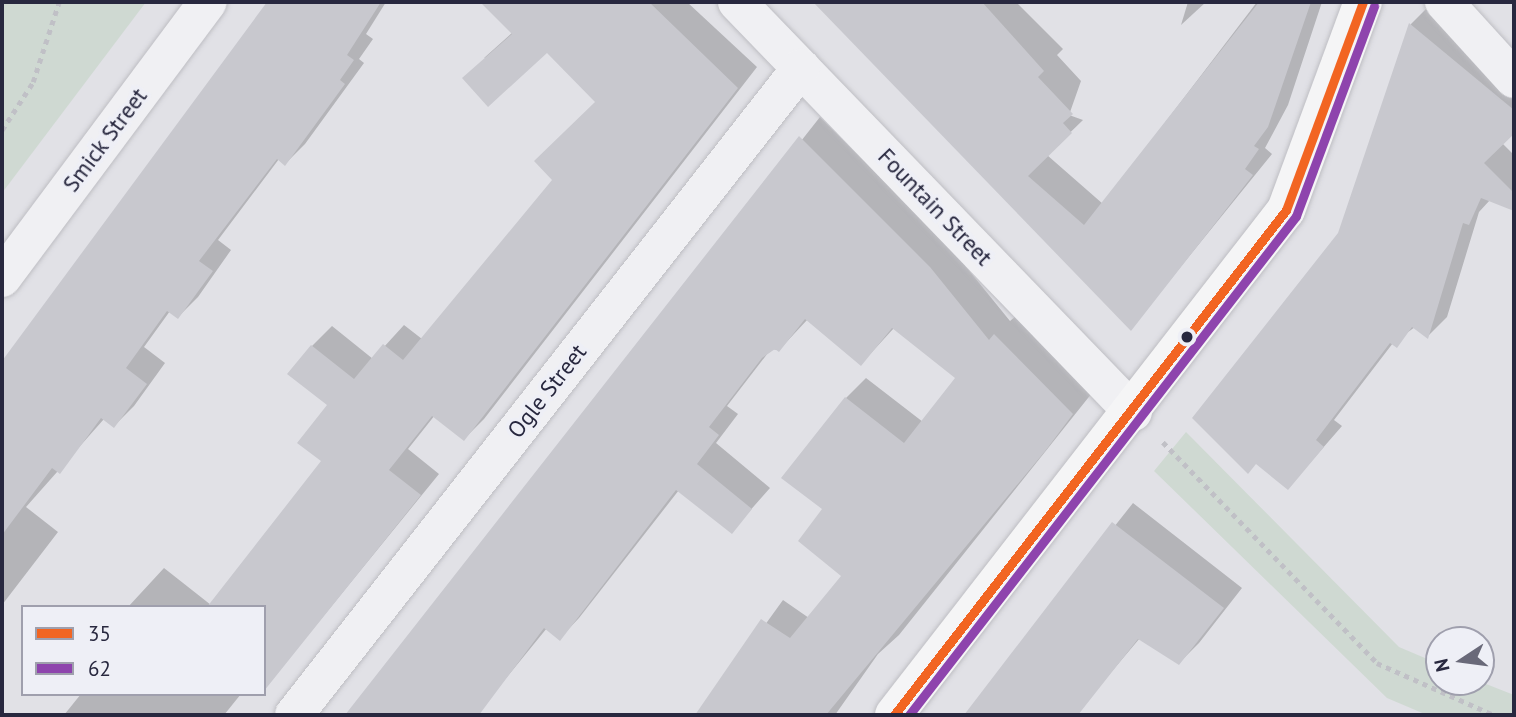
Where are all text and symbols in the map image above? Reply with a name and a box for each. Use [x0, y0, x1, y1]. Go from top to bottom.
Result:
street label: Smick Street [57, 82, 153, 198]
street label: Fountain Street [872, 143, 998, 271]
unlabelled marker [1180, 330, 1194, 344]
street label: Ogle Street [502, 339, 592, 443]
legend [21, 605, 266, 696]
text: 35 [88, 620, 111, 647]
north arrow [1425, 626, 1495, 696]
text: 62 [88, 655, 111, 682]
text: N [1428, 657, 1455, 674]

